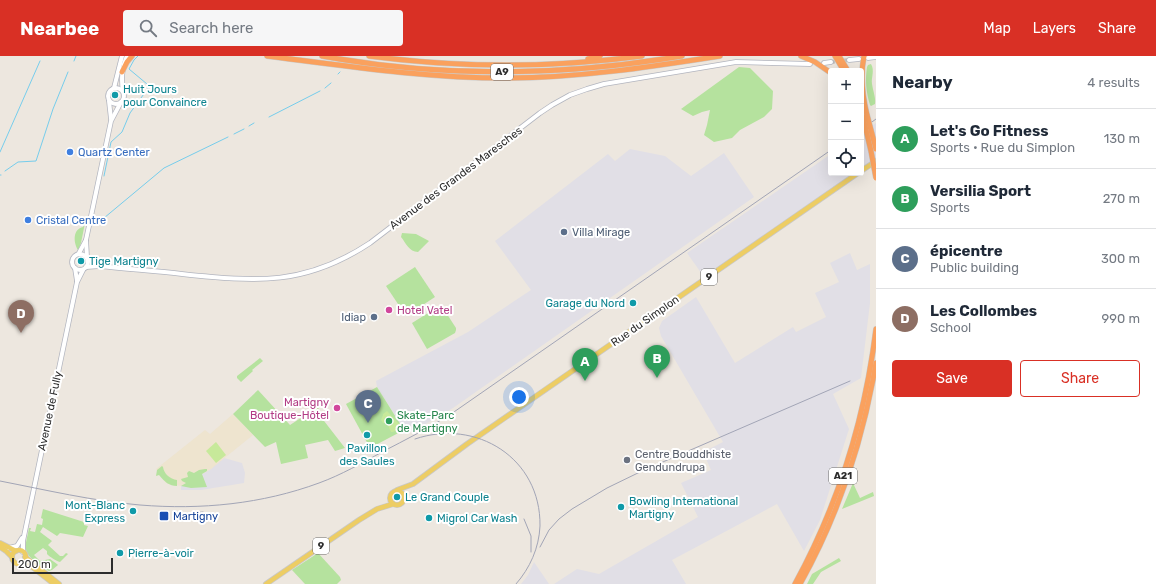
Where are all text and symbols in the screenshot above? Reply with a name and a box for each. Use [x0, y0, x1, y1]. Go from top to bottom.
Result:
search box [123, 10, 403, 46]
text: Nearbee [20, 17, 99, 40]
icon: search [137, 17, 159, 39]
text: Search here [169, 19, 254, 37]
text: Map [984, 20, 1011, 37]
text: Layers [1033, 20, 1076, 37]
text: Share [1098, 20, 1136, 37]
road number: A9 [491, 64, 513, 80]
map controls [828, 68, 864, 176]
button: + [828, 68, 864, 104]
text: Nearby [892, 72, 953, 92]
text: 4 results [1087, 75, 1140, 90]
place label: Huit Jours pour Convaincre [123, 83, 207, 109]
marker: Huit Jours pour Convaincre [110, 90, 120, 100]
button: − [828, 104, 864, 140]
text: Let's Go Fitness [930, 122, 1049, 140]
street label: Avenue des Grandes Maresches [387, 124, 525, 232]
text: A [900, 131, 910, 146]
text: 130 m [1104, 131, 1140, 146]
button: locate [828, 140, 864, 176]
text: Sports · Rue du Simplon [930, 140, 1075, 155]
place label: Quartz Center [78, 146, 150, 159]
marker: Quartz Center [65, 147, 75, 157]
text: Versilia Sport [930, 182, 1031, 200]
text: B [900, 191, 910, 206]
text: 270 m [1103, 191, 1140, 206]
text: Sports [930, 200, 970, 215]
place label: Cristal Centre [36, 214, 106, 227]
marker: Cristal Centre [23, 215, 33, 225]
place label: Villa Mirage [572, 226, 630, 239]
marker: Villa Mirage [559, 227, 569, 237]
text: épicentre [930, 242, 1003, 260]
text: C [900, 251, 910, 266]
text: 300 m [1101, 251, 1140, 266]
place label: Tige Martigny [89, 255, 159, 268]
marker: Tige Martigny [76, 256, 86, 266]
text: Public building [930, 260, 1019, 275]
road number: 9 [701, 269, 717, 285]
street label: Rue du Simplon [608, 293, 682, 349]
place label: Garage du Nord [545, 297, 625, 310]
marker: Garage du Nord [628, 298, 638, 308]
pin: D [8, 300, 34, 333]
text: Les Collombes [930, 302, 1037, 320]
place label: Hotel Vatel [397, 304, 452, 317]
marker: Hotel Vatel [384, 305, 394, 315]
place label: Idiap [341, 311, 366, 324]
text: D [900, 311, 910, 326]
text: 990 m [1102, 311, 1140, 326]
marker: Idiap [369, 312, 379, 322]
text: School [930, 320, 971, 335]
pin: B [644, 345, 670, 378]
pin: A [572, 348, 598, 381]
button: Save [892, 360, 1012, 397]
button: Share [1020, 360, 1140, 397]
street label: Avenue de Fully [35, 370, 65, 452]
your location [509, 387, 529, 407]
pin: C [355, 390, 381, 423]
place label: Martigny Boutique-Hôtel [250, 396, 329, 422]
marker: Martigny Boutique-Hôtel [332, 403, 342, 413]
place label: Skate-Parc de Martigny [397, 409, 457, 435]
marker: Skate-Parc de Martigny [384, 416, 394, 426]
marker: Pavillon des Saules [362, 430, 372, 440]
place label: Pavillon des Saules [340, 442, 395, 468]
place label: Centre Bouddhiste Gendundrupa [635, 448, 731, 474]
marker: Centre Bouddhiste Gendundrupa [622, 455, 632, 465]
road number: A21 [829, 468, 857, 484]
place label: Le Grand Couple [405, 491, 489, 504]
marker: Le Grand Couple [392, 492, 402, 502]
place label: Bowling International Martigny [629, 495, 738, 521]
place label: Mont-Blanc Express [65, 499, 125, 525]
marker: Bowling International Martigny [616, 502, 626, 512]
marker: Mont-Blanc Express [128, 506, 138, 516]
marker: Martigny [158, 510, 170, 522]
place label: Martigny [173, 510, 218, 523]
place label: Migrol Car Wash [437, 512, 518, 525]
marker: Migrol Car Wash [424, 513, 434, 523]
road number: 9 [313, 538, 329, 554]
place label: Pierre-à-voir [128, 547, 195, 560]
marker: Pierre-à-voir [115, 548, 125, 558]
scale bar [12, 556, 113, 575]
text: 200 m [18, 558, 51, 571]

